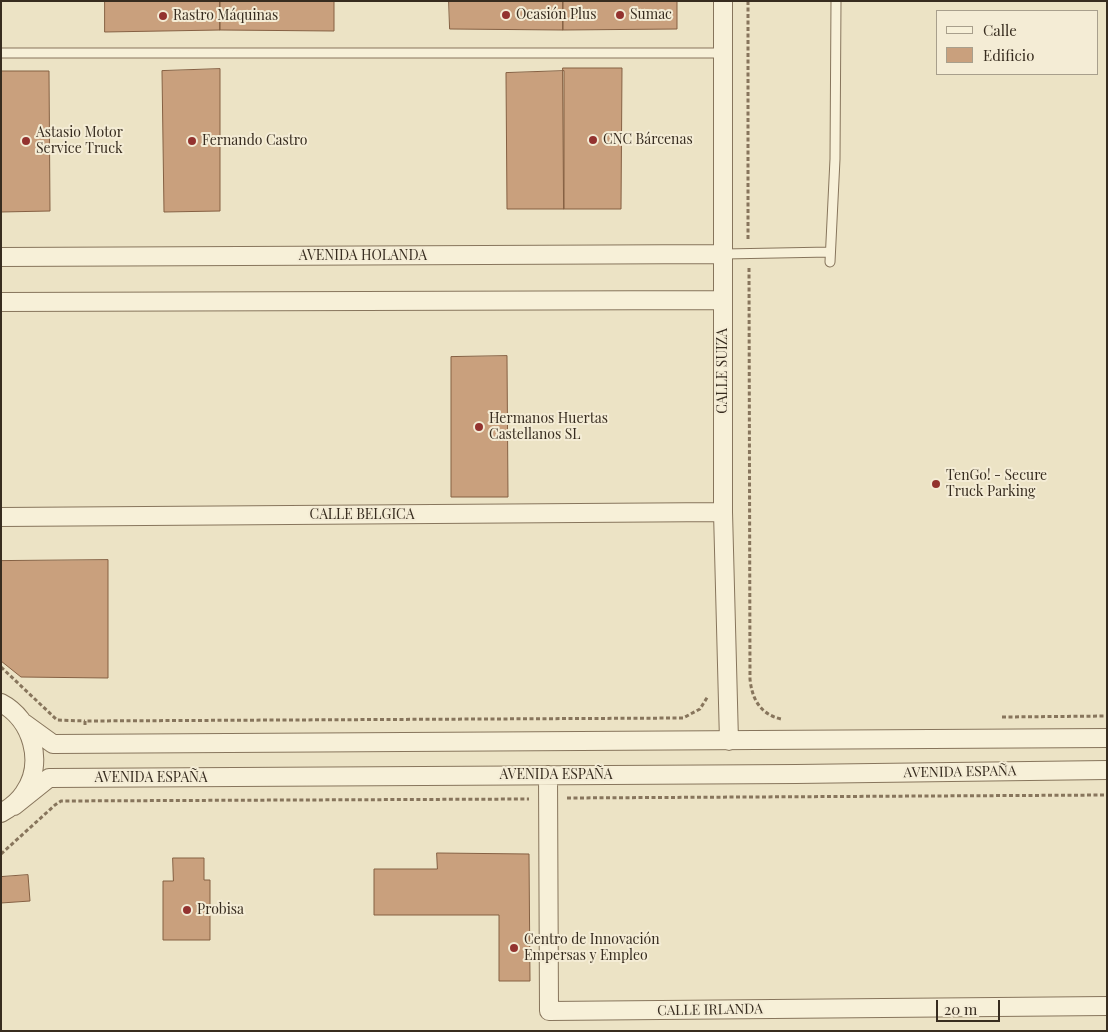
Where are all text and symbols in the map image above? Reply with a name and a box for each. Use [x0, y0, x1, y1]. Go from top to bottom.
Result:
place label: Ocasión Plus [516, 7, 596, 23]
place label: Sumac [630, 7, 672, 23]
place label: Rastro Máquinas [173, 8, 278, 24]
marker: Ocasión Plus [500, 9, 512, 21]
marker: Sumac [614, 9, 626, 21]
marker: Rastro Máquinas [157, 10, 169, 22]
legend [936, 10, 1098, 75]
text: Calle [983, 20, 1017, 40]
text: Edificio [983, 45, 1034, 65]
place label: Astasio Motor Service Truck [36, 125, 123, 158]
place label: CNC Bárcenas [603, 132, 693, 148]
place label: Fernando Castro [202, 133, 307, 149]
marker: CNC Bárcenas [587, 134, 599, 146]
marker: Astasio Motor Service Truck [20, 135, 32, 147]
marker: Fernando Castro [186, 135, 198, 147]
street label: AVENIDA HOLANDA [299, 248, 427, 264]
street label: CALLE SUIZA [715, 328, 731, 414]
place label: Hermanos Huertas Castellanos SL [489, 411, 608, 444]
marker: Hermanos Huertas Castellanos SL [473, 421, 485, 433]
place label: TenGo! - Secure Truck Parking [946, 468, 1047, 501]
marker: TenGo! - Secure Truck Parking [930, 478, 942, 490]
street label: CALLE BELGICA [310, 507, 414, 523]
street label: AVENIDA ESPAÑA [903, 763, 1017, 781]
street label: AVENIDA ESPAÑA [499, 767, 613, 783]
street label: AVENIDA ESPAÑA [94, 770, 208, 786]
place label: Probisa [197, 902, 244, 918]
marker: Probisa [181, 904, 193, 916]
place label: Centro de Innovación Empersas y Empleo [524, 932, 660, 964]
marker: Centro de Innovación Empersas y Empleo [508, 942, 520, 954]
scale bar [938, 990, 1002, 1022]
text: 20 m [944, 999, 977, 1019]
street label: CALLE IRLANDA [657, 1001, 763, 1019]

